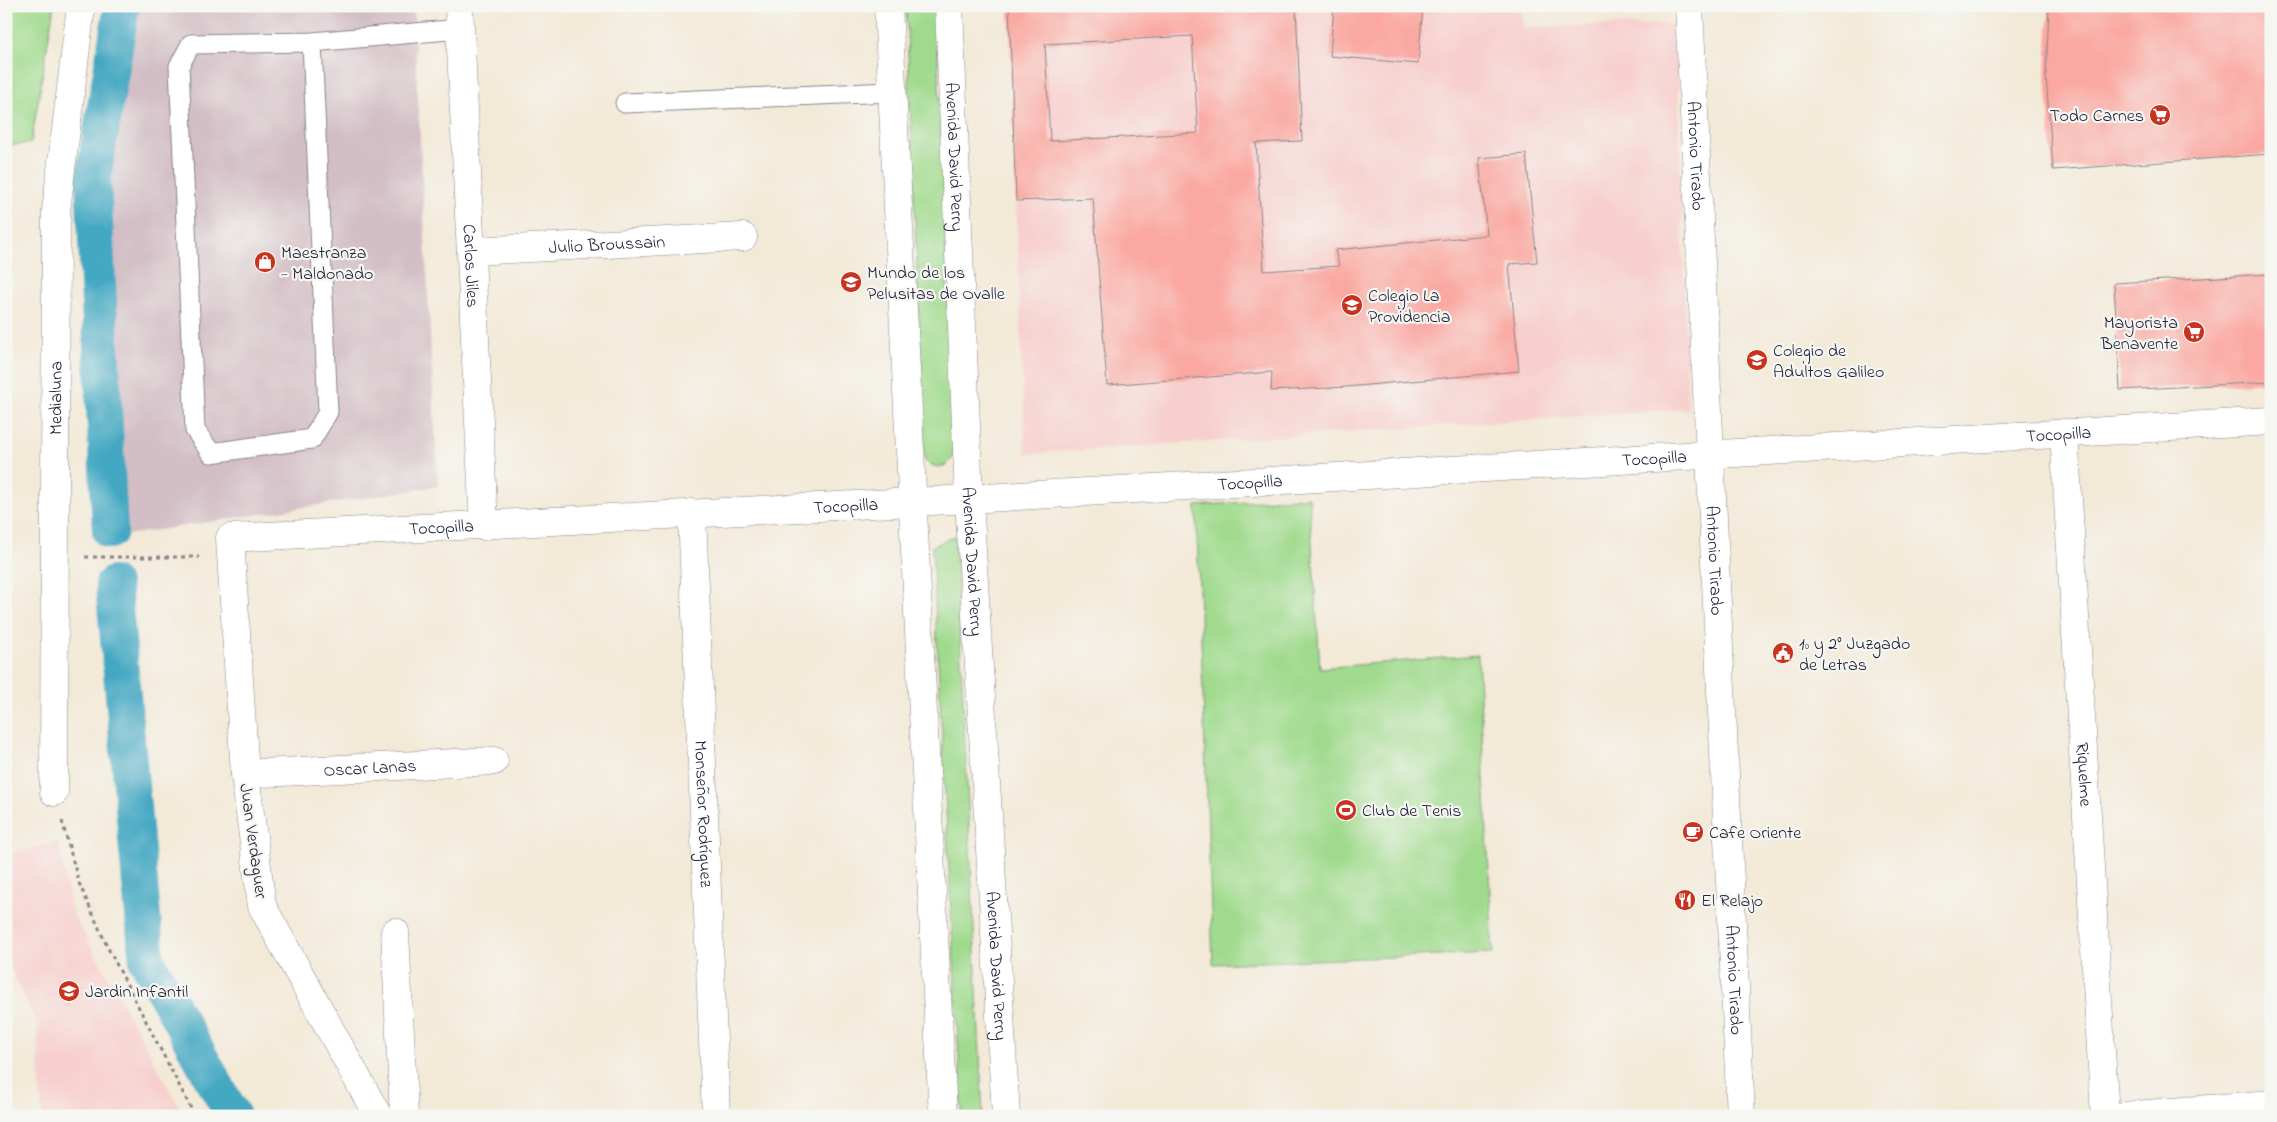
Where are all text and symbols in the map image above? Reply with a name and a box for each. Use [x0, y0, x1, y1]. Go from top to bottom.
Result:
street label: Avenida David Perry [937, 82, 969, 232]
street label: Antonio Tirado [1678, 100, 1710, 211]
supermarket icon: Todo Carnes [2148, 103, 2172, 127]
place label: Todo Carnes [2050, 104, 2144, 130]
street label: Carlos Jiles [454, 223, 484, 308]
street label: Julio Broussain [548, 230, 666, 262]
place label: Maestranza - Maldonado [281, 241, 373, 288]
shop icon: Maestranza - Maldonado [253, 250, 277, 274]
place label: Mundo de los Pelusitas de Ovalle [867, 261, 1006, 308]
school or university icon: Mundo de los Pelusitas de Ovalle [839, 270, 863, 294]
place label: Colegio La Providencia [1368, 284, 1450, 331]
school or university icon: Colegio La Providencia [1340, 293, 1364, 317]
place label: Mayorista Benavente [2100, 311, 2179, 358]
supermarket icon: Mayorista Benavente [2182, 320, 2206, 344]
place label: Colegio de Adultos Galileo [1773, 339, 1884, 386]
school or university icon: Colegio de Adultos Galileo [1745, 348, 1769, 372]
street label: Medialuna [44, 361, 70, 435]
street label: Tocopilla [2025, 421, 2092, 451]
street label: Tocopilla [1621, 445, 1688, 475]
street label: Tocopilla [1217, 469, 1283, 499]
street label: Avenida David Perry [954, 486, 988, 637]
street label: Tocopilla [813, 493, 879, 522]
street label: Antonio Tirado [1697, 505, 1729, 616]
street label: Tocopilla [408, 514, 475, 544]
place label: 1º y 2° Juzgado de Letras [1799, 632, 1910, 679]
public building icon: 1º y 2° Juzgado de Letras [1771, 641, 1795, 665]
street label: Monseñor Rodríguez [686, 740, 718, 888]
street label: Riquelme [2068, 742, 2097, 808]
street label: Oscar Lanas [323, 754, 417, 785]
street label: Juan Verdaguer [230, 782, 273, 901]
sports icon: Club de Tenis [1334, 798, 1358, 822]
place label: Club de Tenis [1362, 799, 1462, 825]
cafe icon: Cafe Oriente [1681, 820, 1705, 844]
place label: Cafe Oriente [1709, 821, 1802, 847]
restaurant icon: El Relajo [1673, 888, 1697, 912]
place label: El Relajo [1701, 889, 1763, 915]
street label: Avenida David Perry [978, 890, 1012, 1041]
street label: Antonio Tirado [1717, 925, 1748, 1035]
school or university icon: Jardin Infantil [57, 979, 81, 1003]
place label: Jardin Infantil [85, 980, 188, 1006]

